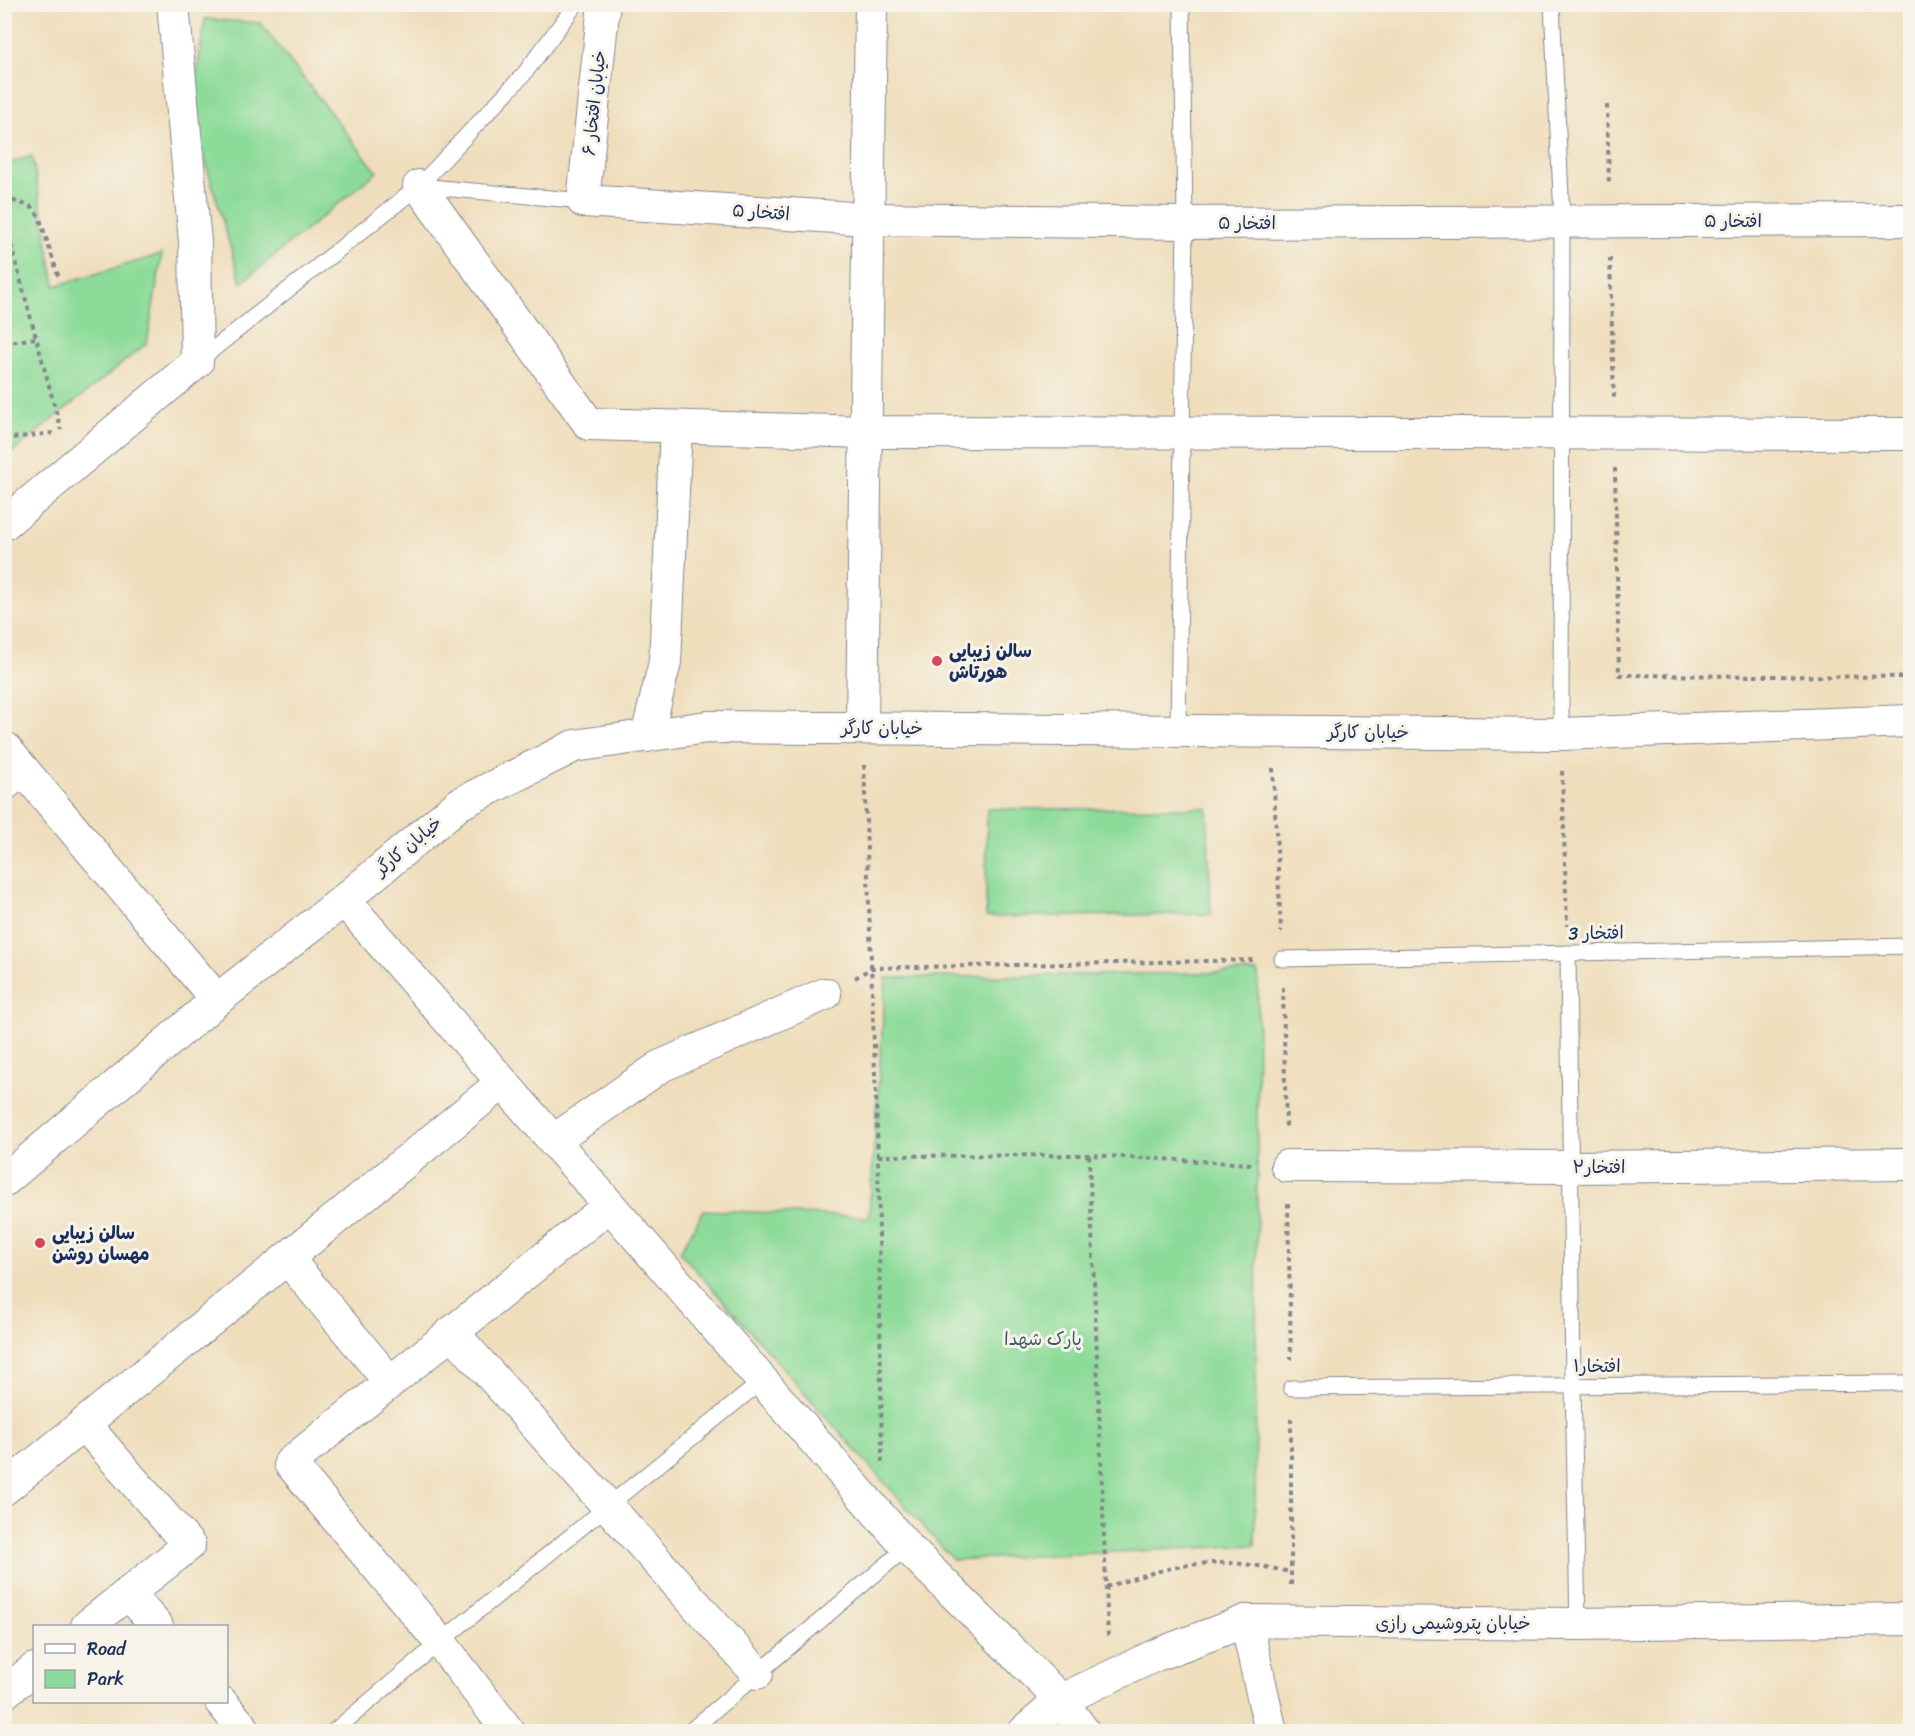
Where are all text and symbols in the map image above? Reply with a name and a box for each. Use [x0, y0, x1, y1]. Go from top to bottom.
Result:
street label: خیابان افتخار ۶ [573, 49, 615, 157]
street label: افتخار ۵ [731, 194, 791, 230]
street label: افتخار ۵ [1704, 205, 1762, 237]
street label: افتخار ۵ [1218, 207, 1276, 239]
place label: سالن زیبایی هورتاش [949, 635, 1032, 688]
marker: سالن زیبایی هورتاش [930, 654, 944, 668]
street label: خیابان کارگر [839, 712, 923, 744]
street label: خیابان کارگر [1325, 716, 1409, 748]
street label: خیابان کارگر [365, 808, 449, 886]
street label: افتخار 3 [1568, 917, 1624, 949]
street label: افتخار۲ [1572, 1151, 1626, 1183]
place label: سالن زیبایی مهسان روشن [52, 1217, 150, 1270]
marker: سالن زیبایی مهسان روشن [33, 1236, 47, 1250]
park label: پارک شهدا [1004, 1323, 1082, 1355]
street label: افتخار۱ [1573, 1350, 1621, 1382]
street label: خیابان پتروشیمی رازی [1375, 1607, 1531, 1639]
legend [33, 1625, 228, 1703]
text: Road [87, 1633, 127, 1665]
text: Park [87, 1663, 124, 1695]

